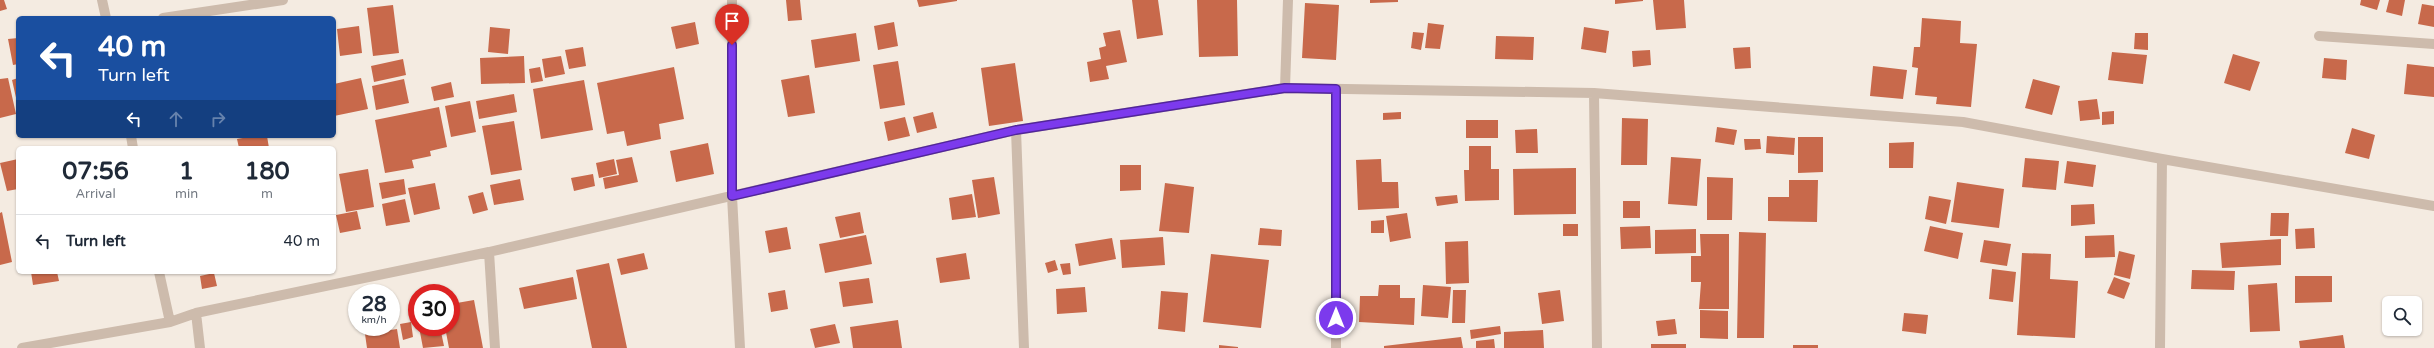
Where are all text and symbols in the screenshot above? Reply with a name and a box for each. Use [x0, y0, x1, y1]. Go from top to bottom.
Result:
pin [715, 4, 749, 45]
icon: arrive [721, 10, 743, 32]
text: 40 m [98, 30, 166, 64]
icon: left [32, 32, 84, 84]
text: Turn left [98, 64, 170, 86]
icon: left [123, 108, 145, 130]
icon: ahead [165, 108, 187, 130]
icon: right [207, 108, 229, 130]
text: 07:56 [62, 157, 129, 186]
text: 1 [179, 157, 194, 186]
text: 180 [244, 157, 290, 186]
text: Arrival [75, 186, 116, 202]
text: min [175, 186, 198, 202]
text: m [261, 186, 273, 202]
icon: left [32, 230, 54, 252]
text: Turn left [66, 232, 126, 250]
text: 40 m [283, 232, 320, 250]
speed limit sign: 30 [408, 284, 460, 336]
text: 28 [361, 293, 387, 317]
map controls [2382, 296, 2422, 336]
button: search [2382, 296, 2422, 336]
position arrow [1315, 297, 1357, 339]
text: km/h [361, 314, 387, 326]

